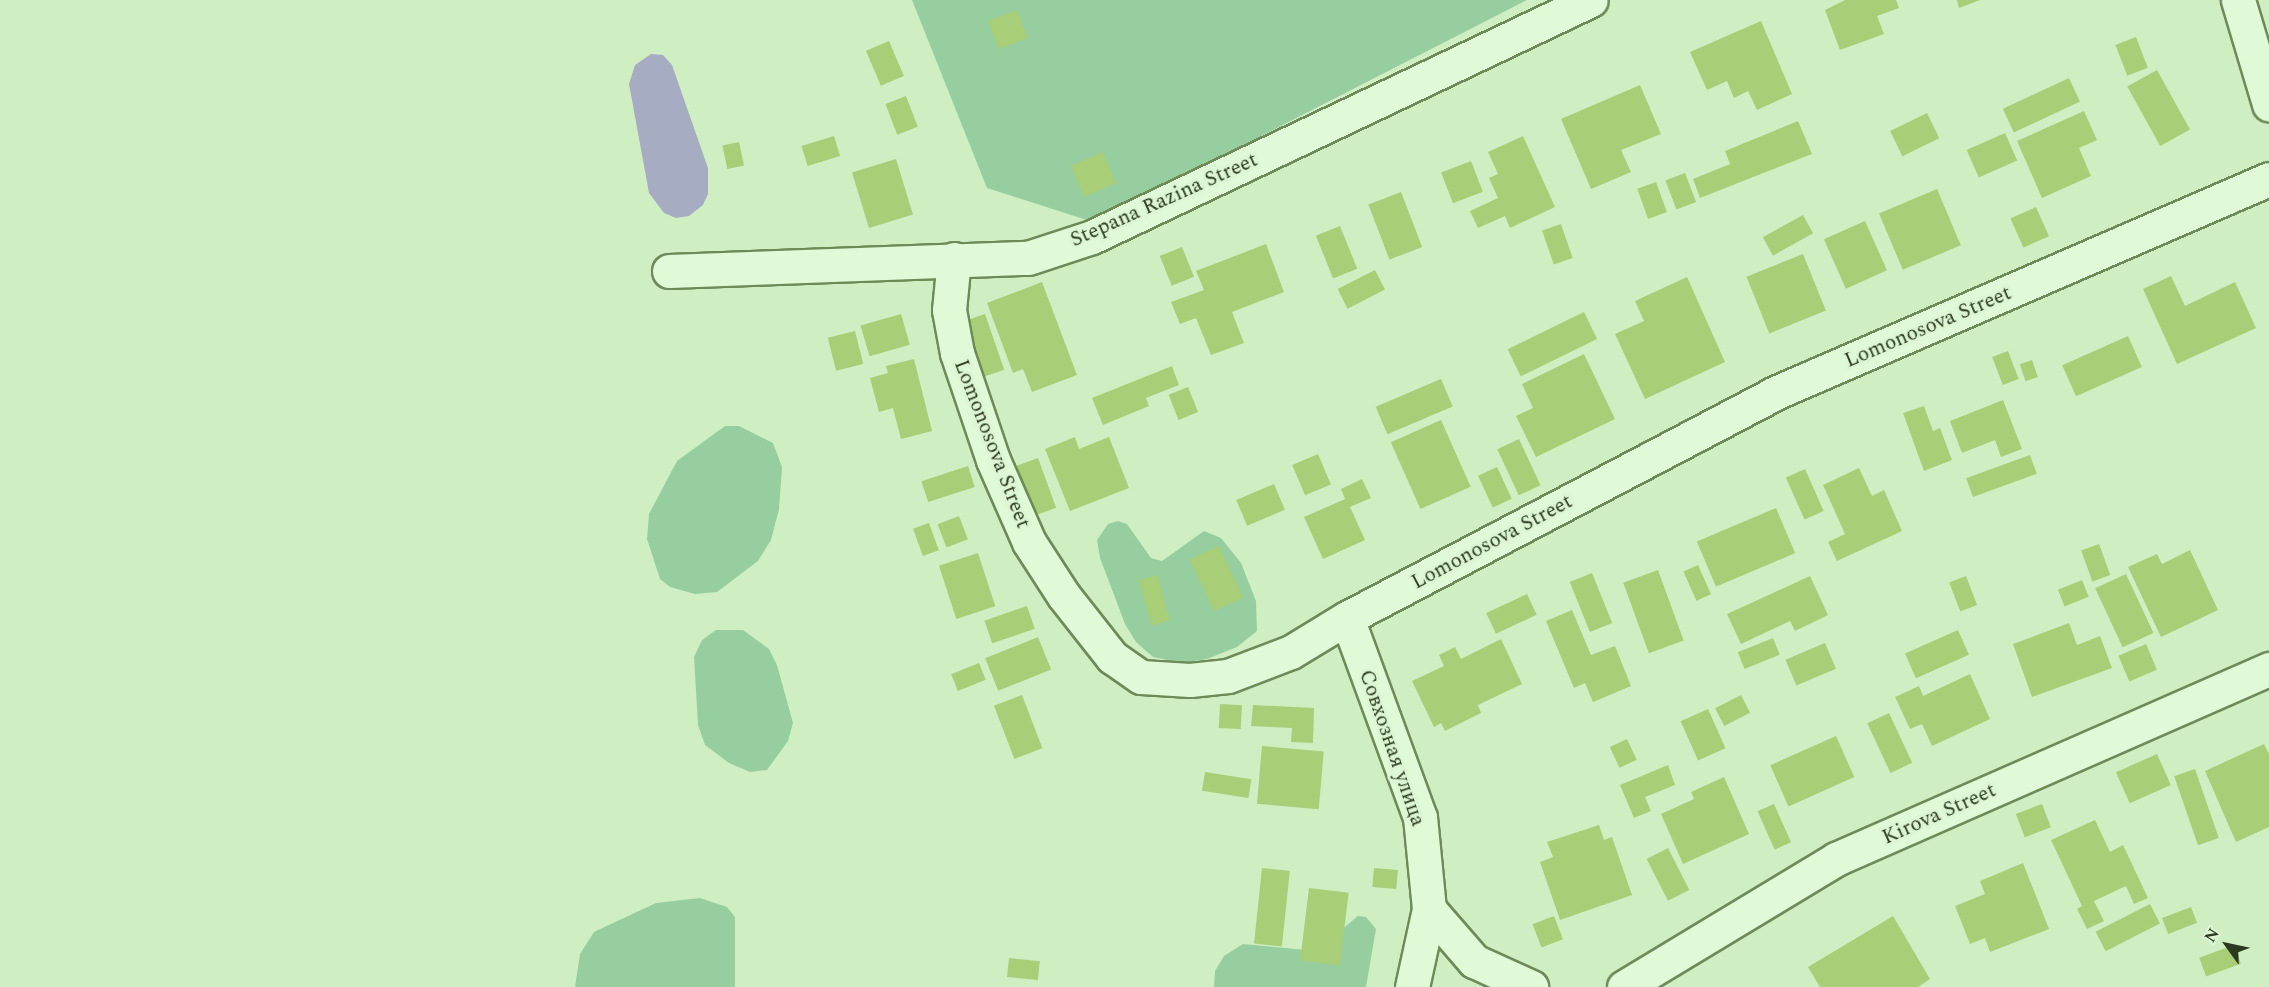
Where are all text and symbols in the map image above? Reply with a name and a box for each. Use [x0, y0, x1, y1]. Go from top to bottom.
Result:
street label: Stepana Razina Street [1066, 147, 1262, 253]
street label: Lomonosova Street [1841, 280, 2015, 374]
street label: Lomonosova Street [948, 356, 1036, 532]
street label: Lomonosova Street [1407, 489, 1577, 595]
street label: Совхозная улица [1353, 666, 1431, 830]
street label: Kirova Street [1878, 778, 2000, 850]
north arrow [2197, 915, 2257, 975]
text: N [2198, 923, 2226, 947]

